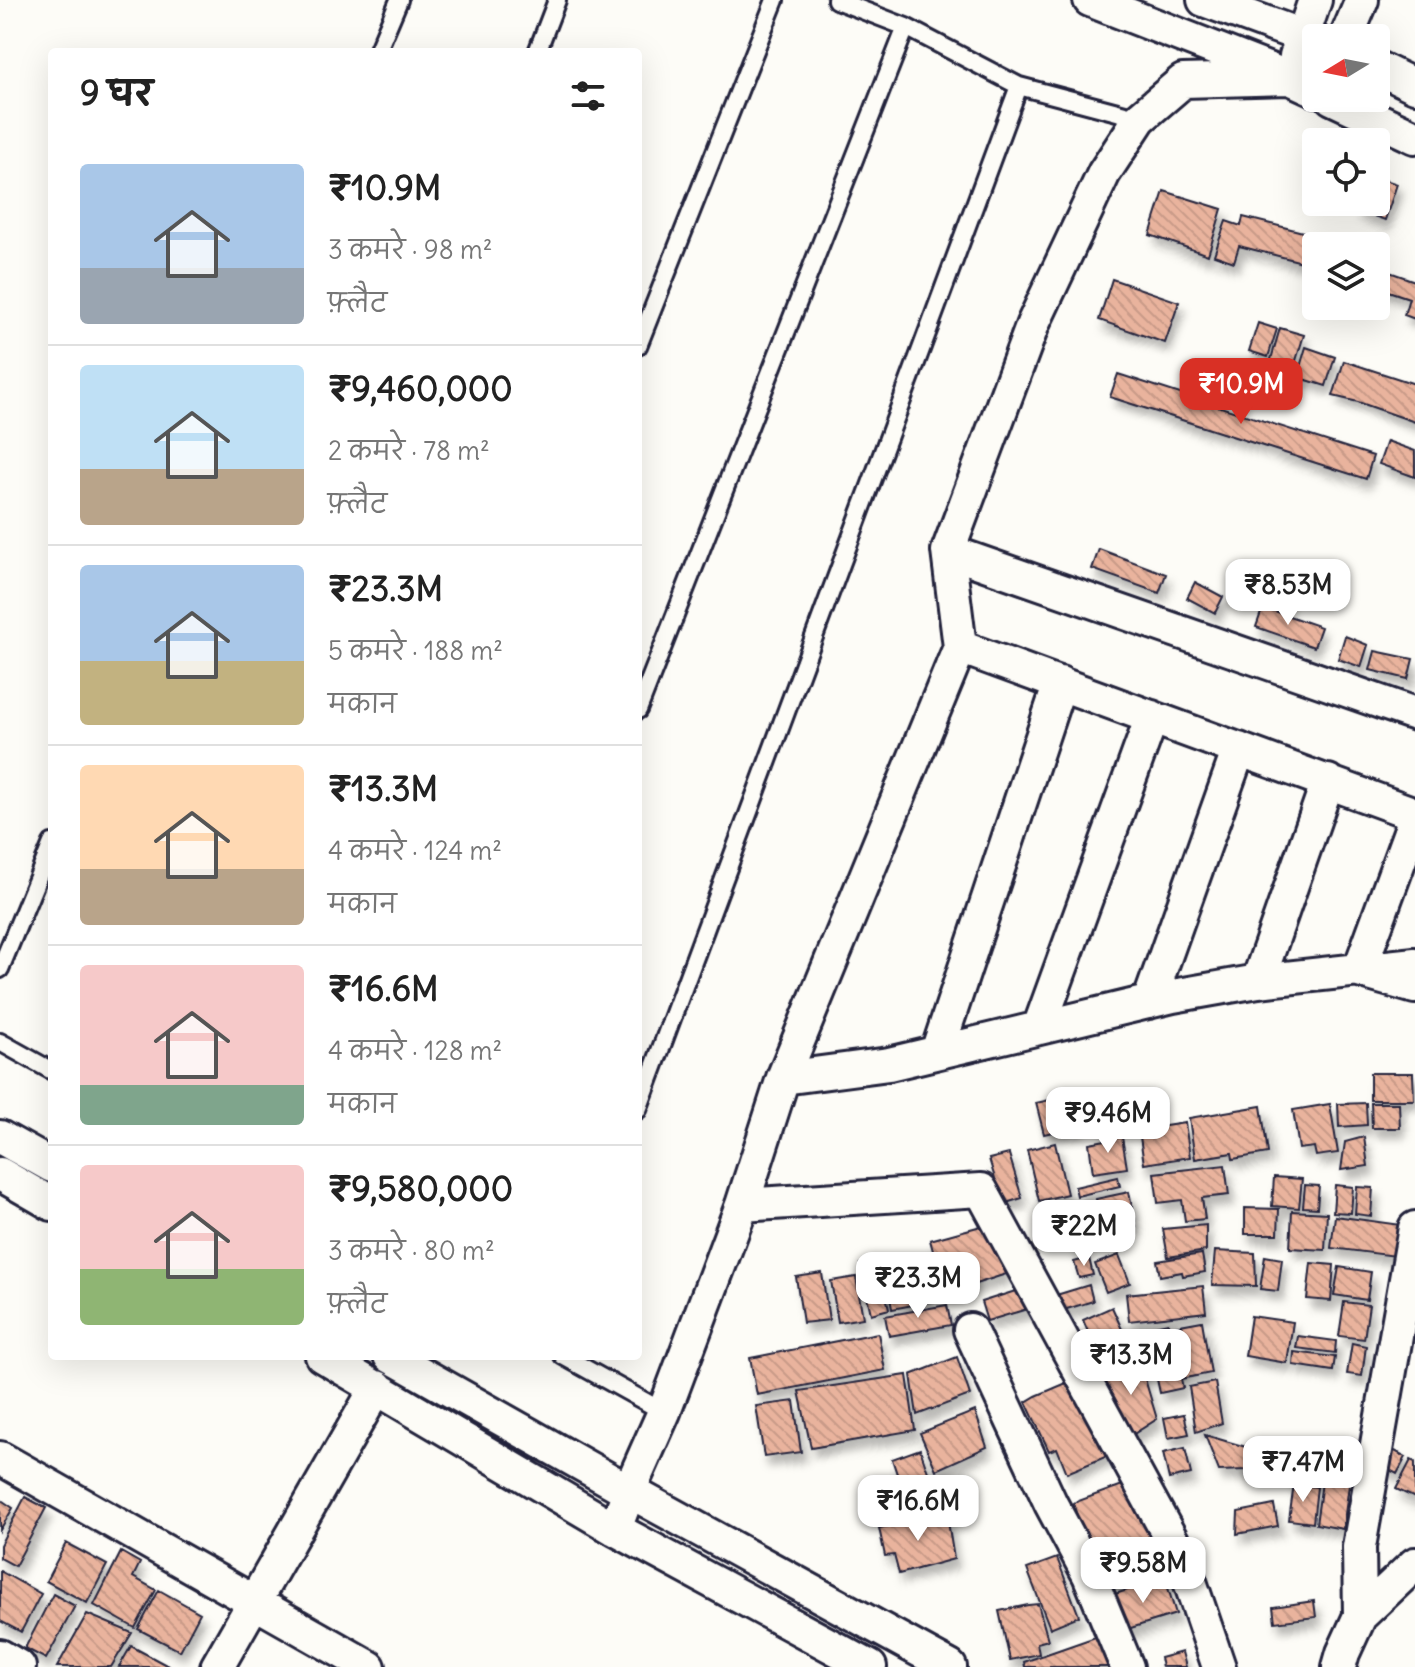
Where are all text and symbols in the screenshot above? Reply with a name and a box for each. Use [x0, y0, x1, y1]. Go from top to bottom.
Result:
north arrow [1302, 24, 1390, 112]
map controls [1302, 24, 1390, 320]
text: 9 घर [80, 71, 153, 114]
icon: filters [566, 74, 610, 118]
button: locate [1302, 128, 1390, 216]
text: ₹10.9M [328, 166, 441, 209]
icon: home [144, 196, 240, 292]
button: layers [1302, 232, 1390, 320]
text: 3 कमरे · 98 m² [328, 233, 492, 266]
text: फ़्लैट [328, 286, 387, 319]
pin: ₹10.9M [1176, 358, 1306, 426]
text: ₹9,460,000 [328, 367, 513, 410]
text: ₹10.9M [1198, 367, 1284, 400]
icon: home [144, 397, 240, 493]
text: 2 कमरे · 78 m² [328, 434, 490, 467]
text: फ़्लैट [328, 487, 387, 520]
pin: ₹8.53M [1223, 559, 1353, 627]
text: ₹23.3M [328, 567, 443, 610]
text: ₹8.53M [1243, 568, 1333, 601]
icon: home [144, 597, 240, 693]
text: 5 कमरे · 188 m² [328, 634, 503, 667]
text: मकान [328, 687, 397, 720]
text: ₹13.3M [328, 767, 438, 810]
icon: home [144, 797, 240, 893]
text: 4 कमरे · 124 m² [328, 834, 502, 867]
text: मकान [328, 887, 397, 920]
text: ₹16.6M [328, 967, 439, 1010]
icon: home [144, 997, 240, 1093]
text: 4 कमरे · 128 m² [328, 1034, 502, 1067]
text: मकान [328, 1087, 397, 1120]
pin: ₹9.46M [1043, 1087, 1173, 1155]
text: ₹9.46M [1064, 1096, 1152, 1129]
text: ₹9,580,000 [328, 1167, 513, 1210]
icon: home [144, 1197, 240, 1293]
pin: ₹22M [1037, 1200, 1131, 1268]
text: ₹22M [1050, 1209, 1118, 1242]
text: 3 कमरे · 80 m² [328, 1234, 495, 1267]
pin: ₹23.3M [853, 1252, 983, 1320]
text: ₹23.3M [874, 1261, 962, 1294]
text: फ़्लैट [328, 1287, 387, 1320]
pin: ₹13.3M [1066, 1329, 1196, 1397]
text: ₹13.3M [1089, 1338, 1173, 1371]
pin: ₹7.47M [1238, 1436, 1368, 1504]
text: ₹7.47M [1261, 1445, 1345, 1478]
pin: ₹16.6M [853, 1475, 983, 1543]
text: ₹16.6M [876, 1484, 960, 1517]
pin: ₹9.58M [1078, 1537, 1208, 1605]
text: ₹9.58M [1099, 1546, 1187, 1579]

